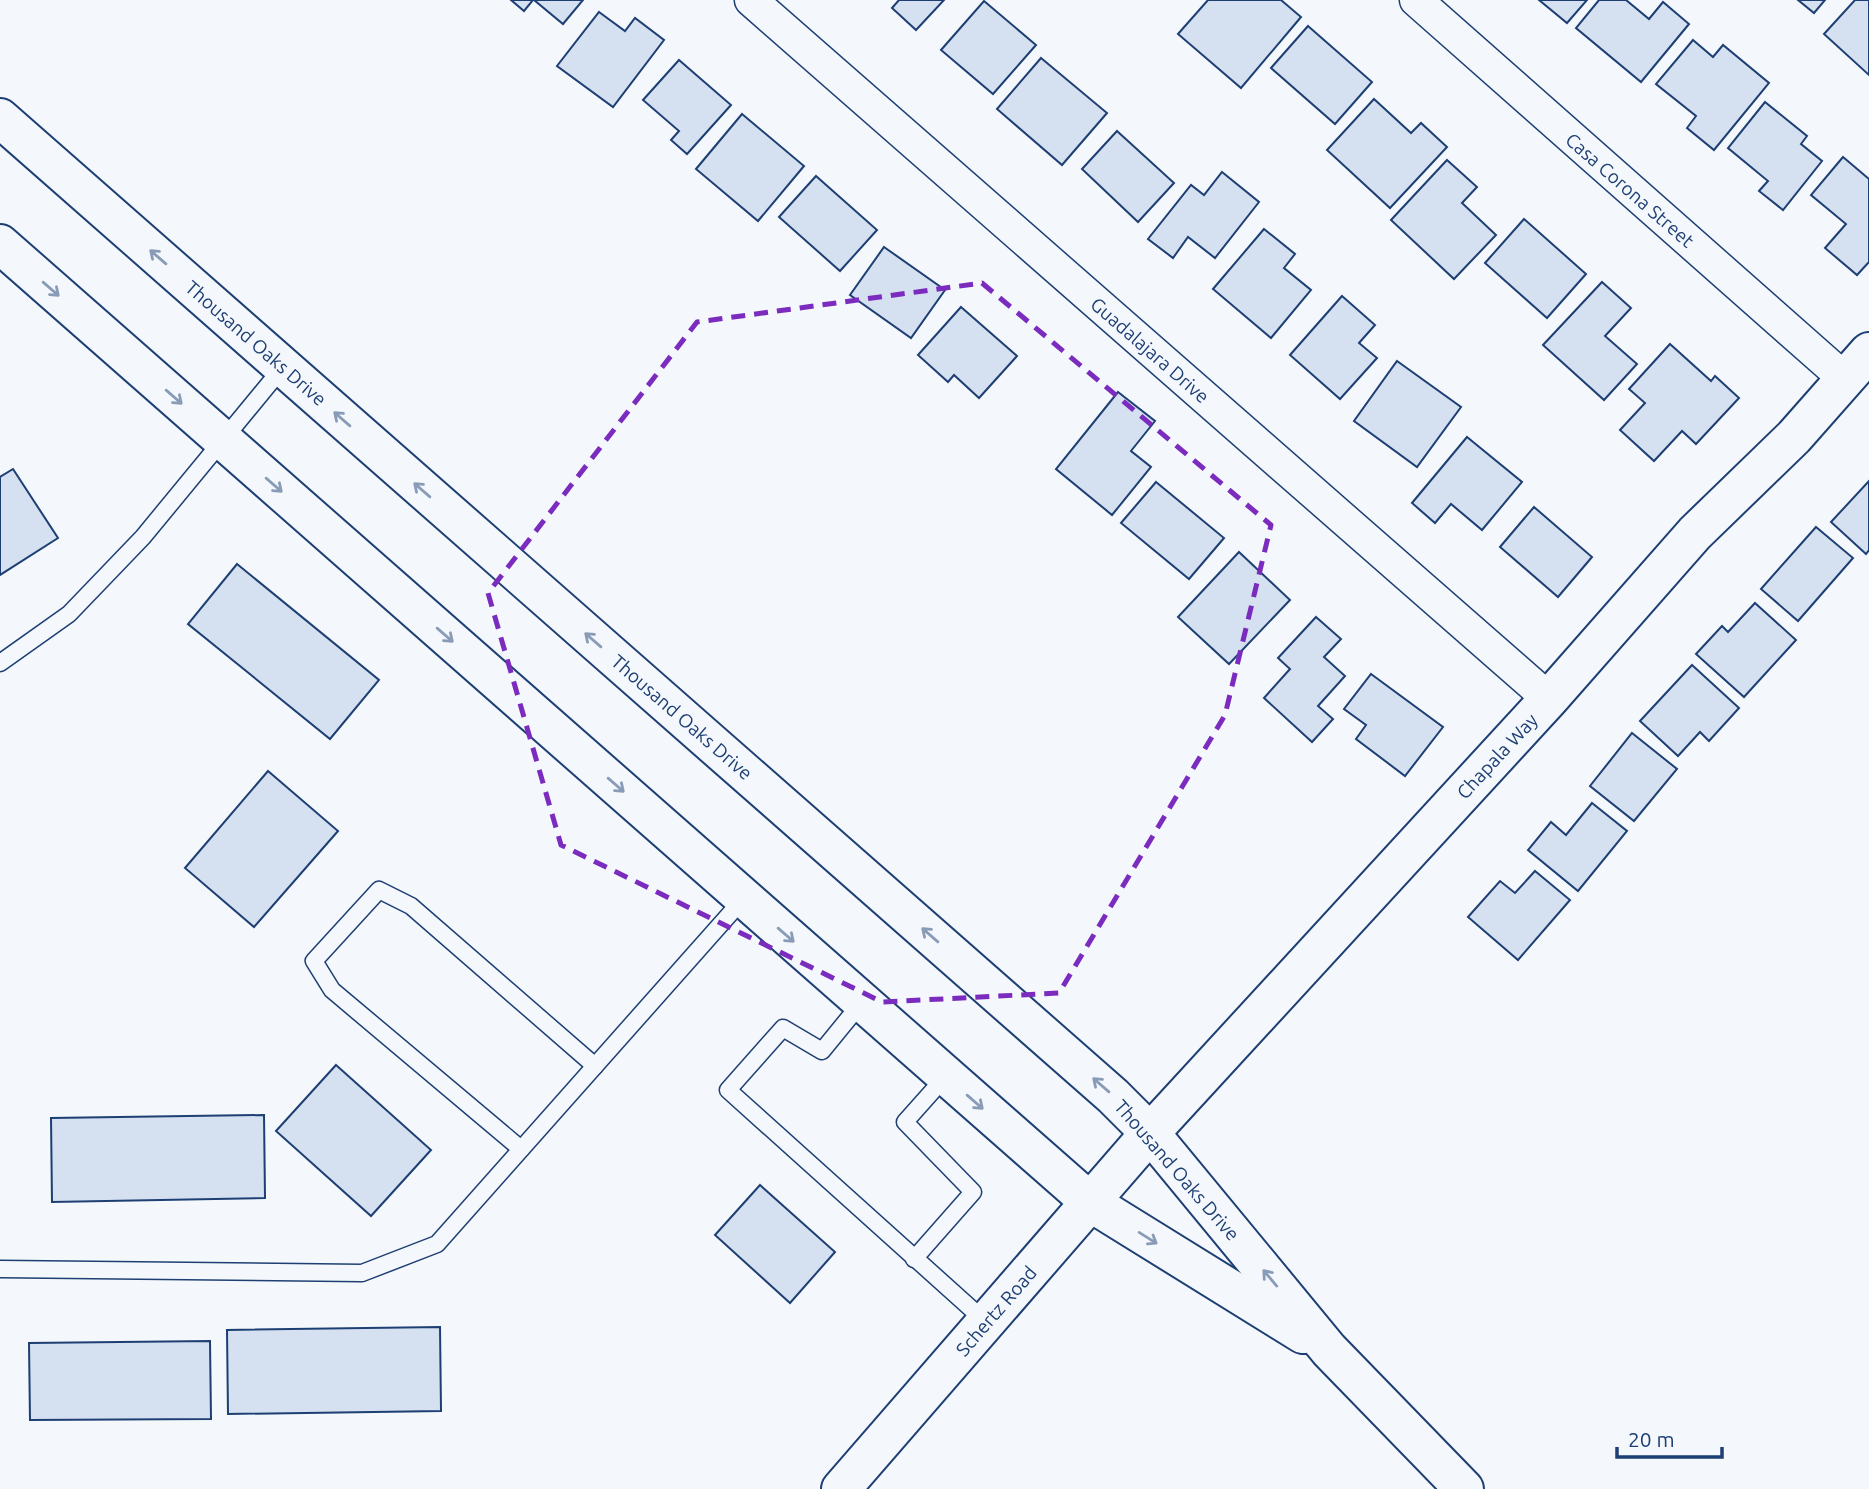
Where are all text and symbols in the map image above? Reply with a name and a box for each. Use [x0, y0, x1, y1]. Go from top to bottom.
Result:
street label: Casa Corona Street [1561, 128, 1699, 252]
one-way arrow [149, 249, 167, 265]
street label: Thousand Oaks Drive [181, 276, 331, 410]
one-way arrow [42, 281, 60, 297]
street label: Guadalajara Drive [1086, 293, 1214, 407]
one-way arrow [165, 389, 183, 405]
one-way arrow [333, 411, 351, 427]
one-way arrow [265, 477, 283, 493]
one-way arrow [413, 482, 431, 498]
one-way arrow [435, 627, 453, 643]
one-way arrow [584, 632, 602, 648]
street label: Thousand Oaks Drive [607, 650, 757, 784]
street label: Chapala Way [1452, 709, 1542, 803]
one-way arrow [606, 777, 624, 793]
one-way arrow [777, 927, 795, 943]
one-way arrow [921, 927, 939, 943]
one-way arrow [1092, 1077, 1110, 1093]
one-way arrow [966, 1094, 984, 1110]
street label: Thousand Oaks Drive [1110, 1095, 1244, 1245]
one-way arrow [1138, 1231, 1158, 1245]
street label: Schertz Road [951, 1262, 1041, 1360]
one-way arrow [1262, 1269, 1278, 1287]
scale bar [1617, 1416, 1722, 1460]
text: 20 m [1628, 1427, 1675, 1451]

